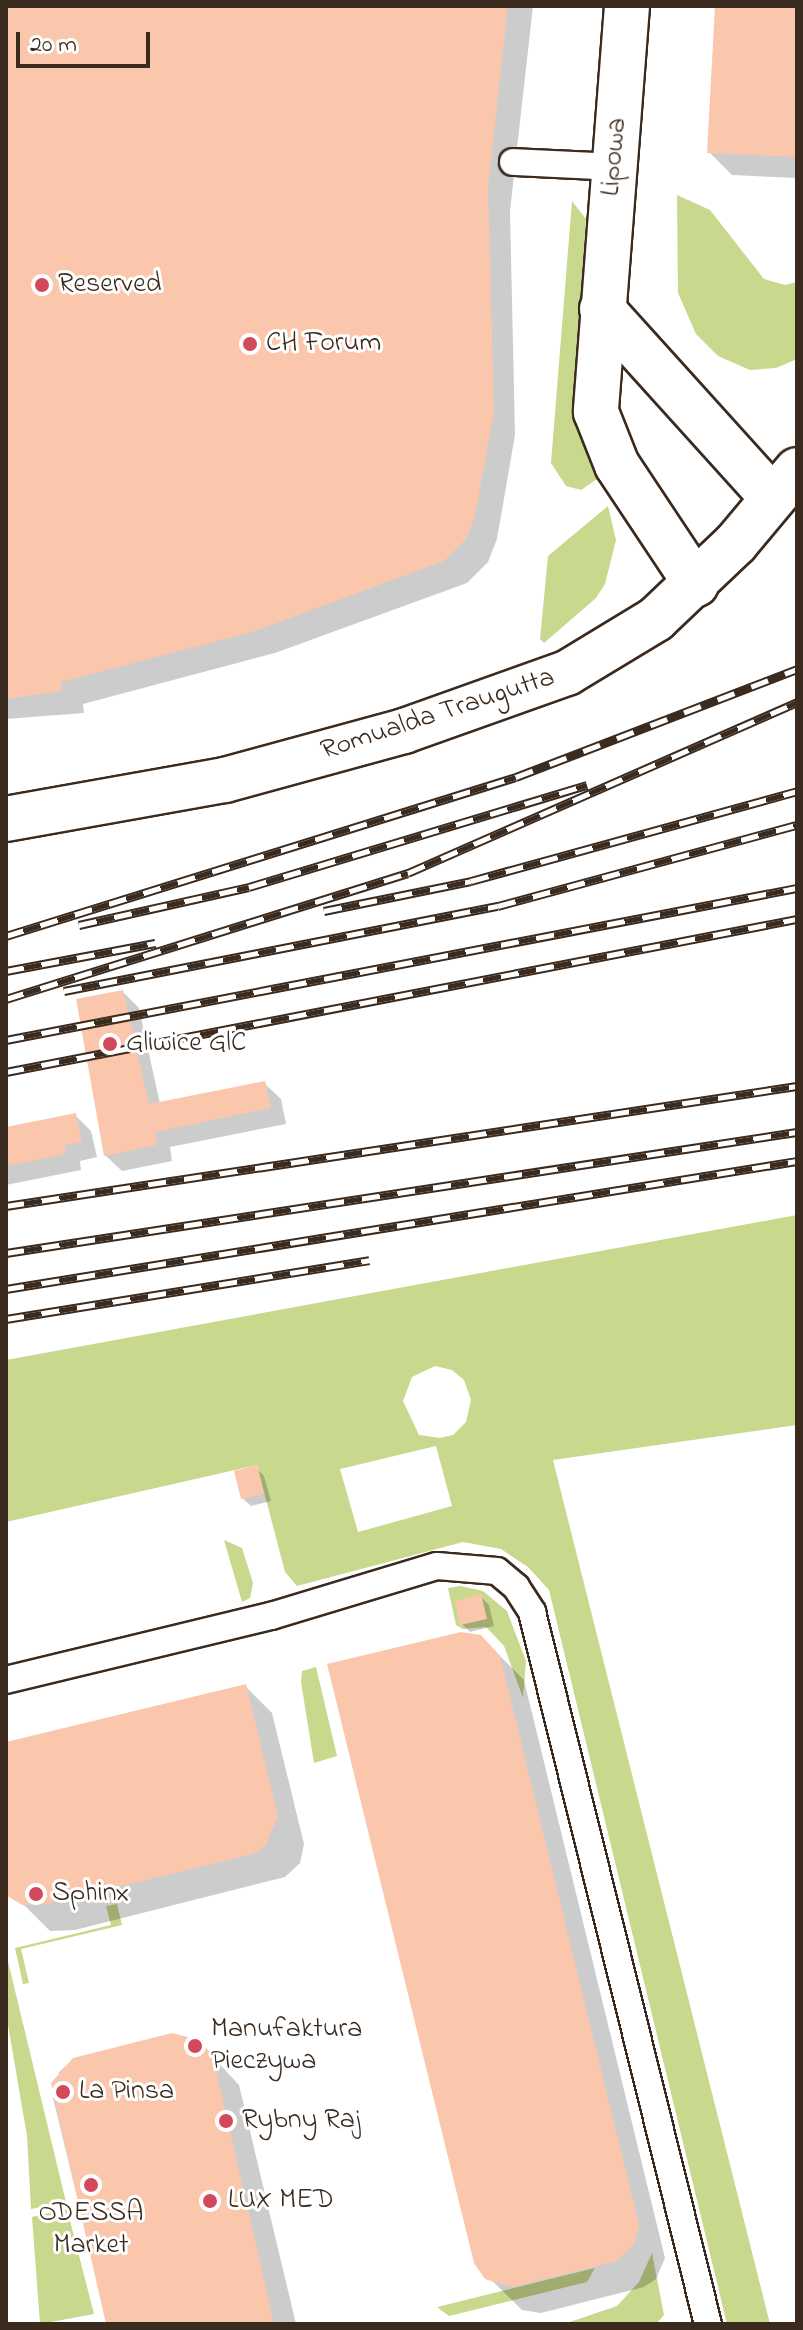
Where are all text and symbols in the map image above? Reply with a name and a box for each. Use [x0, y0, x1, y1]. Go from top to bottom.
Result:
scale bar [20, 16, 154, 66]
text: 20 m [30, 28, 77, 63]
street label: Lipowa [595, 116, 635, 198]
place label: Reserved [58, 268, 161, 302]
marker: Reserved [33, 276, 51, 294]
place label: CH Forum [266, 327, 381, 361]
marker: CH Forum [241, 335, 259, 353]
street label: Romualda Traugutta [317, 661, 559, 769]
place label: Gliwice GlC [126, 1027, 246, 1061]
marker: Gliwice GlC [101, 1035, 119, 1053]
place label: Sphinx [52, 1877, 129, 1911]
marker: Sphinx [27, 1885, 45, 1903]
place label: Manufaktura Pieczywa [211, 2013, 362, 2079]
marker: Manufaktura Pieczywa [186, 2037, 204, 2055]
place label: La Pinsa [79, 2075, 174, 2109]
marker: La Pinsa [54, 2083, 72, 2101]
place label: Rybny Raj [242, 2104, 360, 2138]
marker: Rybny Raj [217, 2112, 235, 2130]
marker: ODESSA Market [82, 2176, 100, 2194]
place label: LUX MED [228, 2184, 334, 2218]
marker: LUX MED [199, 2190, 221, 2212]
place label: ODESSA Market [38, 2197, 144, 2263]

